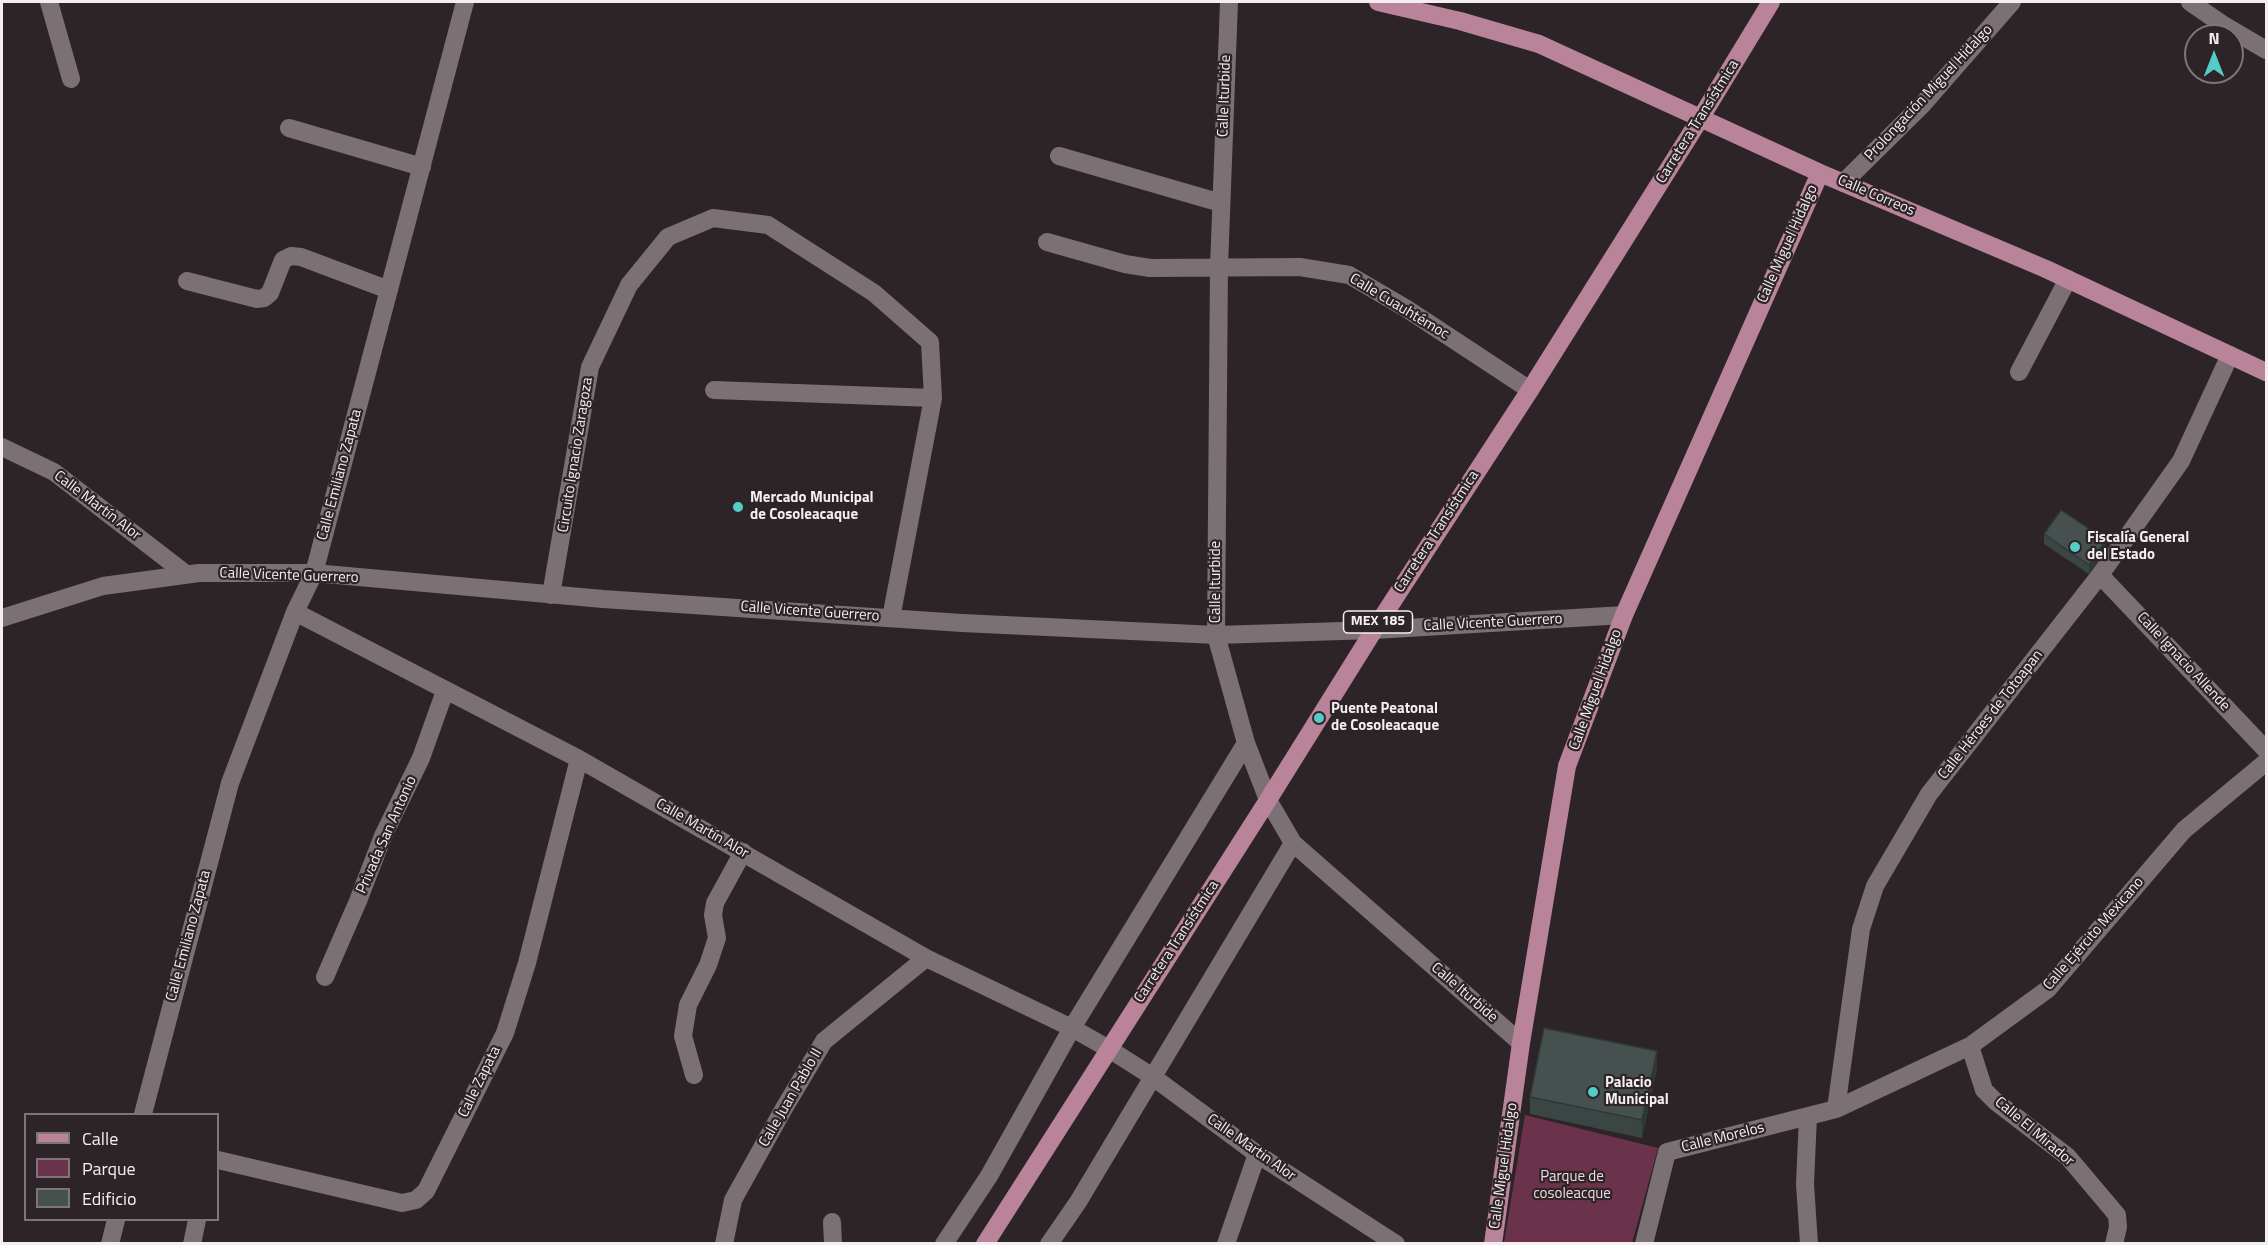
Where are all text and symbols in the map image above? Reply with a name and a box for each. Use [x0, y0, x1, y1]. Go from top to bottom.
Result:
street label: Prolongación Miguel Hidalgo [1861, 21, 1997, 165]
north arrow [2184, 24, 2244, 84]
text: N [2208, 26, 2220, 50]
street label: Calle Iturbide [1215, 55, 1235, 137]
street label: Carretera Transístmica [1653, 57, 1743, 187]
street label: Calle Correos [1835, 172, 1917, 220]
street label: Calle Miguel Hidalgo [1754, 182, 1822, 306]
street label: Calle Cuauhtémoc [1346, 270, 1452, 344]
street label: Circuito Ignacio Zaragoza [555, 376, 597, 534]
street label: Calle Emiliano Zapata [314, 408, 366, 542]
street label: Calle Martín Alor [50, 467, 144, 545]
street label: Carretera Transístmica [1391, 468, 1483, 596]
place label: Mercado Municipal de Cosoleacaque [750, 489, 874, 524]
marker: Mercado Municipal de Cosoleacaque [731, 500, 745, 514]
place label: Fiscalía General del Estado [2087, 529, 2189, 564]
marker: Fiscalía General del Estado [2068, 540, 2082, 554]
street label: Calle Iturbide [1207, 541, 1225, 623]
street label: Calle Vicente Guerrero [219, 565, 359, 587]
street label: Calle Vicente Guerrero [740, 598, 880, 626]
street label: Calle Ignacio Allende [2133, 609, 2233, 715]
street label: Calle Vicente Guerrero [1423, 610, 1563, 636]
road number: MEX 185 [1344, 611, 1412, 633]
street label: Calle Miguel Hidalgo [1566, 627, 1626, 753]
street label: Calle Héroes de Totoapan [1935, 647, 2047, 783]
place label: Puente Peatonal de Cosoleacaque [1331, 700, 1439, 735]
marker: Puente Peatonal de Cosoleacaque [1312, 711, 1326, 725]
street label: Privada San Antonio [353, 773, 421, 897]
street label: Calle Martín Alor [652, 795, 752, 863]
street label: Calle Emiliano Zapata [163, 869, 215, 1003]
street label: Calle Ejército Mexicano [2040, 874, 2148, 994]
street label: Carretera Transístmica [1131, 878, 1223, 1006]
street label: Calle Iturbide [1427, 959, 1501, 1027]
street label: Calle Zapata [455, 1043, 505, 1121]
street label: Calle Juan Pablo II [755, 1045, 827, 1151]
place label: Palacio Municipal [1605, 1074, 1669, 1109]
marker: Palacio Municipal [1586, 1085, 1600, 1099]
street label: Calle El Mirador [1991, 1094, 2077, 1170]
street label: Calle Miguel Hidalgo [1486, 1102, 1522, 1230]
street label: Calle Martin Alor [1203, 1111, 1299, 1185]
legend [24, 1113, 219, 1221]
street label: Calle Morelos [1680, 1119, 1766, 1157]
text: Calle [82, 1125, 118, 1152]
text: Parque [82, 1155, 136, 1182]
park label: Parque de cosoleacque [1533, 1168, 1611, 1203]
text: Edificio [82, 1185, 136, 1212]

